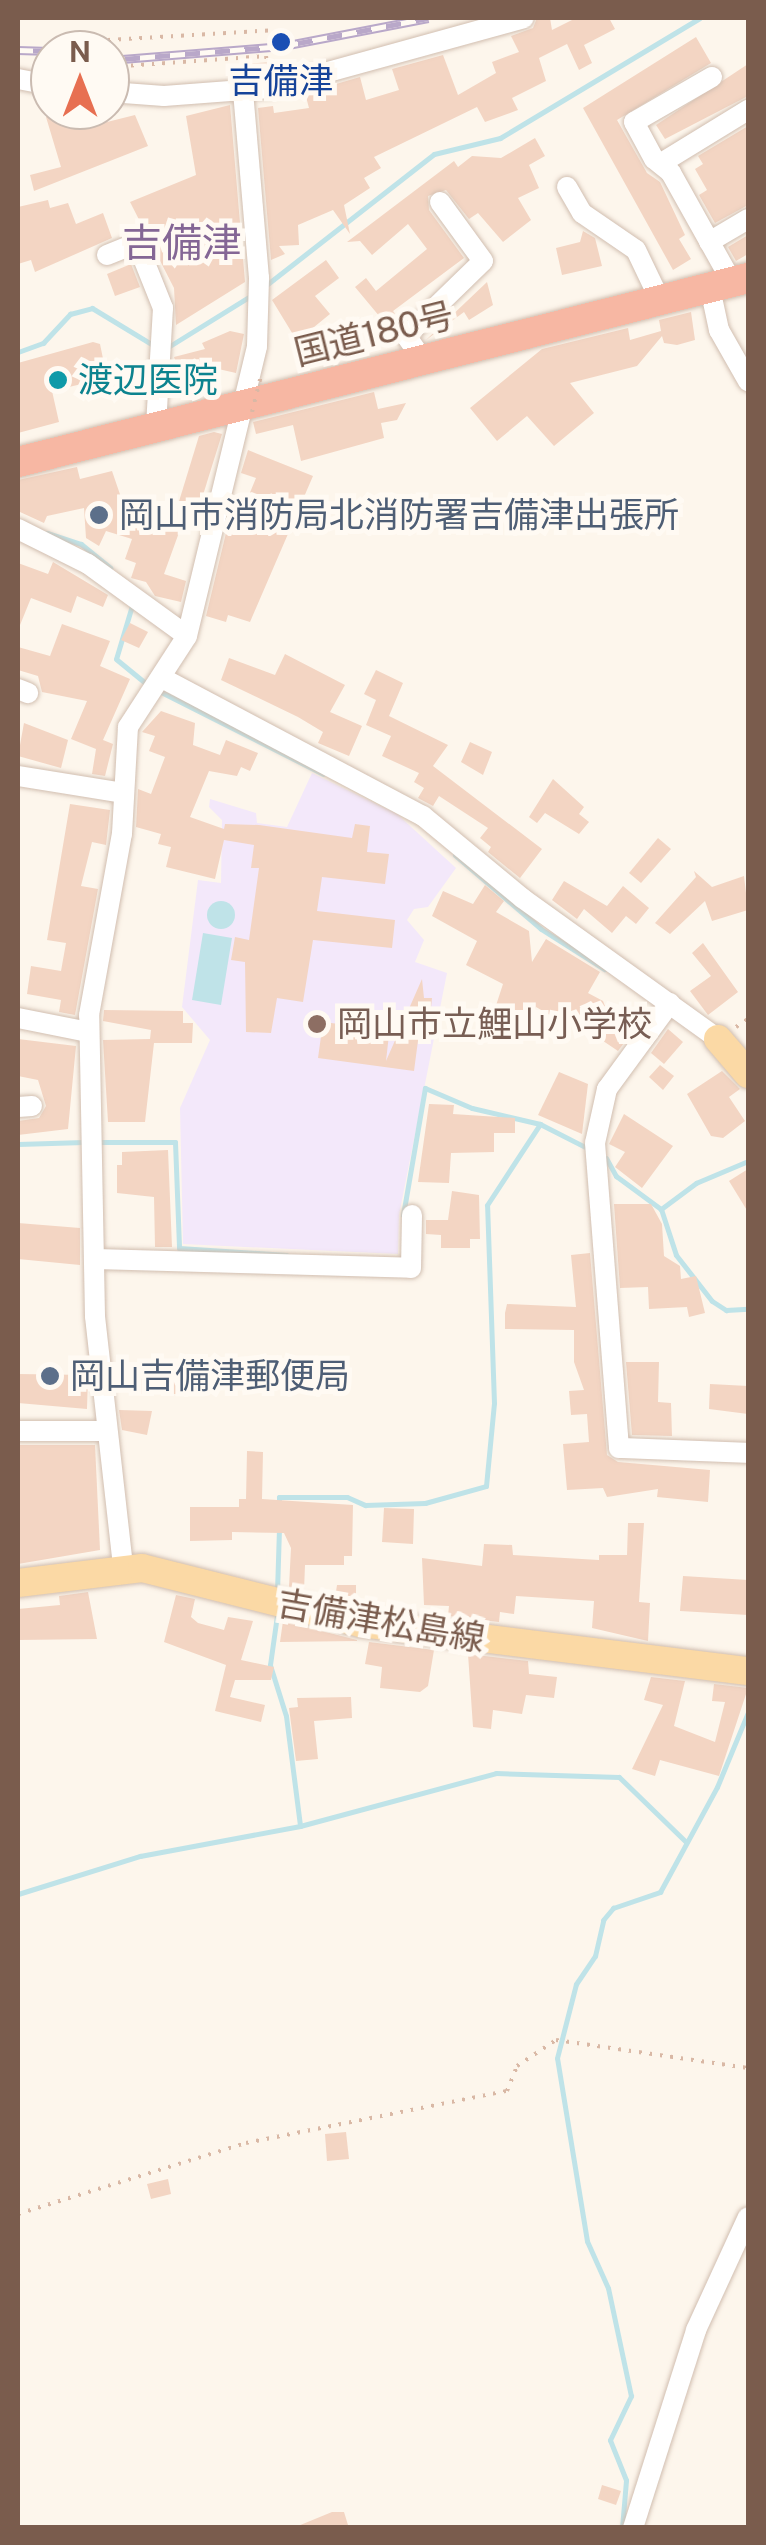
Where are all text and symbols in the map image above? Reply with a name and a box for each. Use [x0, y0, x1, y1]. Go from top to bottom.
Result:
marker: 吉備津 [268, 29, 294, 55]
north arrow [30, 30, 130, 130]
text: N [69, 35, 91, 68]
place label: 吉備津 [229, 60, 333, 102]
district label: 吉備津 [122, 219, 242, 267]
street label: 国道180号 [290, 294, 458, 374]
place label: 渡辺医院 [78, 359, 218, 401]
marker: 渡辺医院 [47, 369, 69, 391]
place label: 岡山市消防局北消防署吉備津出張所 [119, 494, 679, 536]
marker: 岡山市消防局北消防署吉備津出張所 [88, 504, 110, 526]
place label: 岡山市立鯉山小学校 [337, 1003, 652, 1045]
marker: 岡山市立鯉山小学校 [306, 1013, 328, 1035]
place label: 岡山吉備津郵便局 [70, 1355, 350, 1397]
marker: 岡山吉備津郵便局 [39, 1365, 61, 1387]
street label: 吉備津松島線 [274, 1582, 488, 1660]

